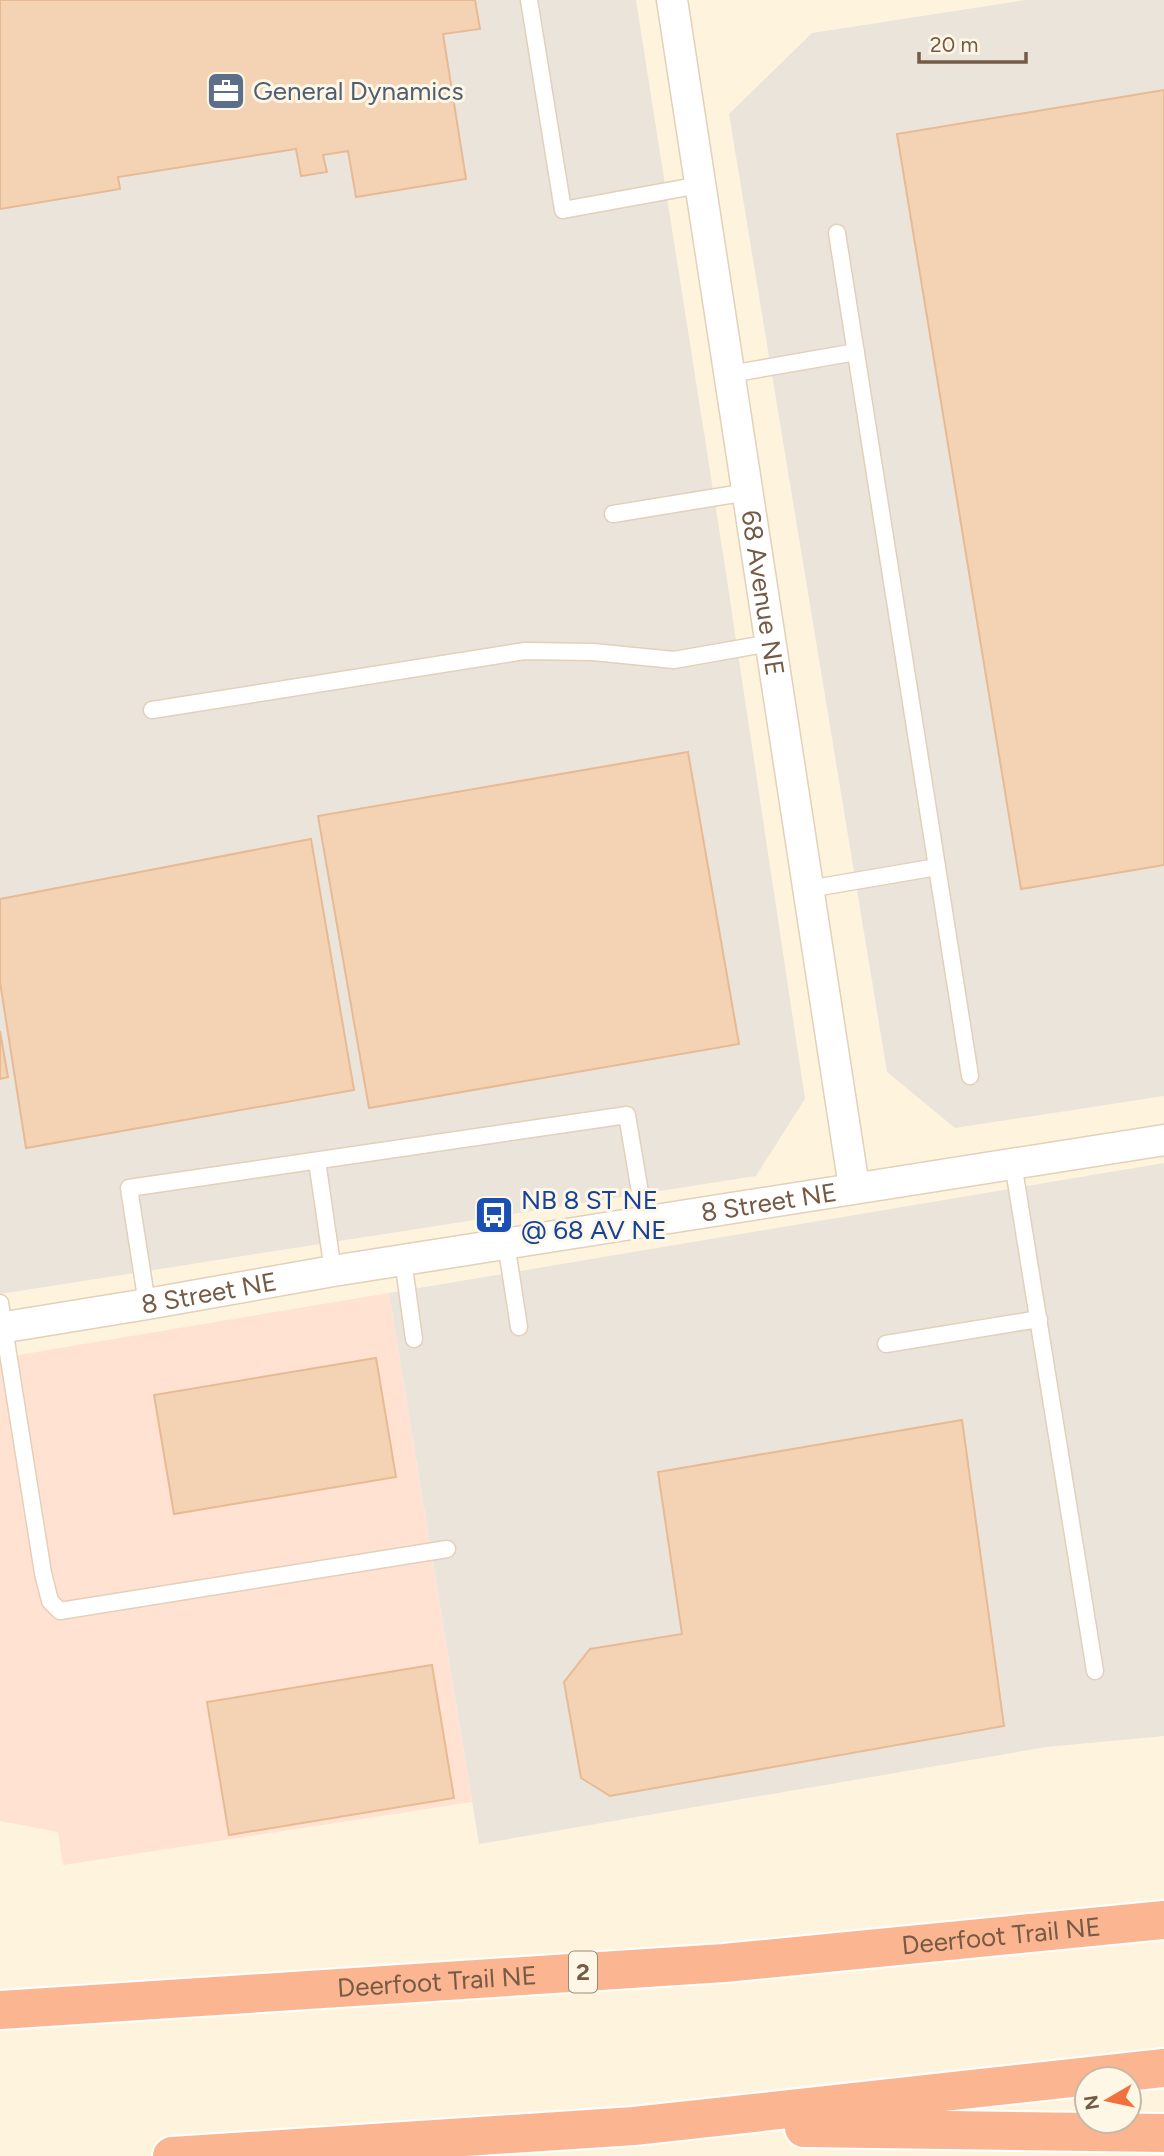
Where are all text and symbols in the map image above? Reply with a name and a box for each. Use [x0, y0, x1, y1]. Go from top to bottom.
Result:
scale bar [919, 21, 1026, 65]
text: 20 m [930, 32, 978, 57]
office icon: General Dynamics [205, 70, 247, 112]
place label: General Dynamics [253, 75, 464, 107]
street label: 68 Avenue NE [734, 508, 791, 678]
street label: 8 Street NE [699, 1176, 839, 1229]
place label: NB 8 ST NE @ 68 AV NE [521, 1184, 667, 1246]
bus stop icon: NB 8 ST NE @ 68 AV NE [473, 1194, 515, 1236]
street label: 8 Street NE [139, 1265, 279, 1321]
street label: Deerfoot Trail NE [900, 1910, 1102, 1962]
road number: 2 [569, 1952, 597, 1993]
street label: Deerfoot Trail NE [336, 1959, 538, 2004]
north arrow [1073, 2065, 1143, 2135]
text: N [1079, 2094, 1104, 2112]

